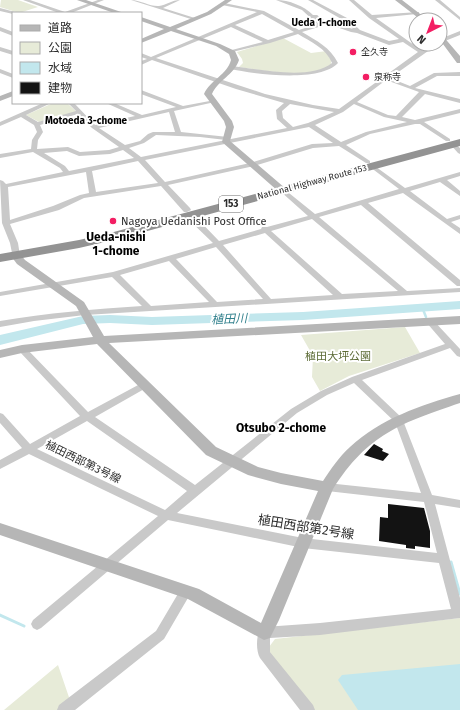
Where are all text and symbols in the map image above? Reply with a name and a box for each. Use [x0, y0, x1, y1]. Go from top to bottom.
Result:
legend [12, 12, 142, 104]
north arrow [408, 12, 448, 52]
district label: Ueda 1-chome [292, 17, 357, 29]
text: 道路 [48, 21, 72, 35]
text: N [415, 32, 429, 46]
text: 公園 [48, 41, 72, 55]
marker: 全久寺 [348, 47, 358, 57]
place label: 全久寺 [361, 47, 388, 57]
text: 水域 [48, 61, 72, 75]
marker: 泉称寺 [361, 72, 371, 82]
place label: 泉称寺 [374, 72, 401, 82]
text: 建物 [48, 81, 72, 95]
district label: Motoeda 3-chome [45, 115, 128, 127]
street label: National Highway Route 153 [256, 163, 368, 201]
road number: 153 [219, 196, 243, 212]
place label: Nagoya Uedanishi Post Office [121, 215, 267, 228]
marker: Nagoya Uedanishi Post Office [108, 216, 118, 226]
district label: Ueda-nishi 1-chome [86, 230, 146, 258]
water label: 植田川 [211, 311, 249, 327]
park label: 植田大坪公園 [305, 350, 371, 363]
district label: Otsubo 2-chome [236, 421, 326, 435]
street label: 植田西部第3号線 [43, 438, 123, 486]
street label: 植田西部第2号線 [257, 512, 355, 542]

